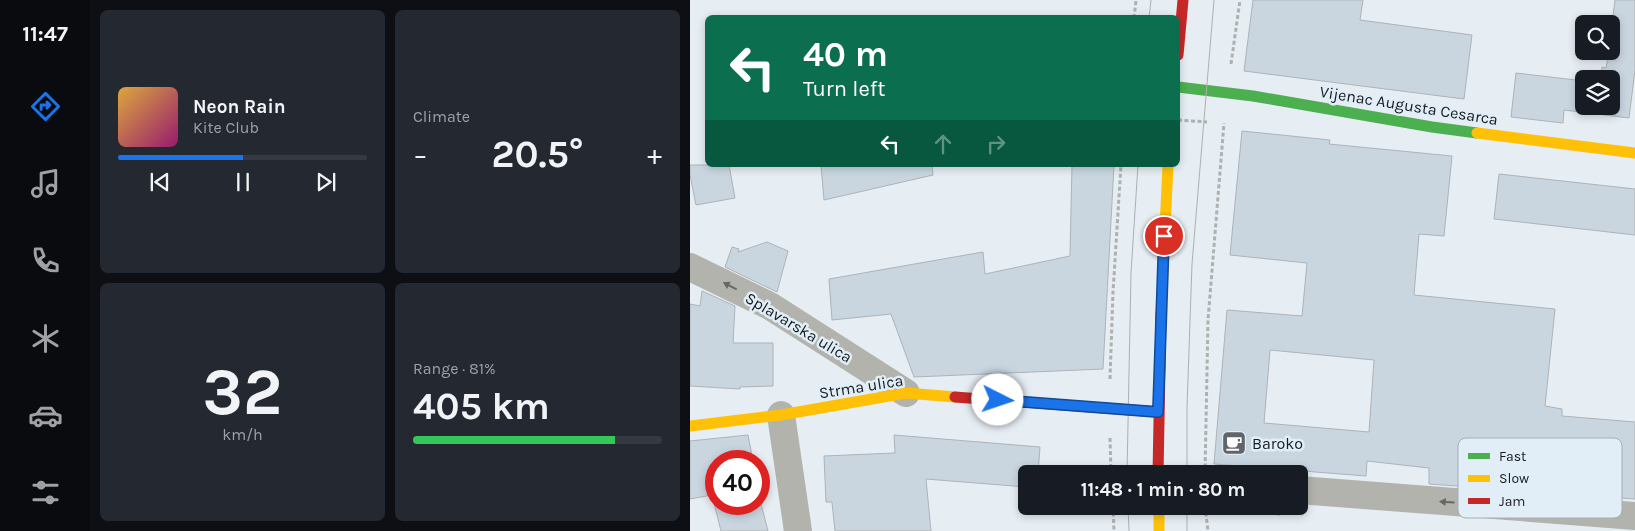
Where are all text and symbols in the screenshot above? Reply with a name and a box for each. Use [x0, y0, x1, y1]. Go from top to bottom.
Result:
map controls [1575, 15, 1620, 115]
button: search [1575, 15, 1620, 60]
text: 11:47 [22, 21, 68, 47]
text: 40 m [803, 34, 888, 75]
icon: left [720, 35, 785, 100]
button: layers [1575, 70, 1620, 115]
text: Turn left [803, 76, 886, 102]
street label: Vijenac Augusta Cesarca [1318, 82, 1499, 129]
icon: directions [28, 89, 63, 124]
text: Neon Rain [193, 96, 286, 118]
text: Climate [413, 107, 470, 126]
text: Kite Club [193, 118, 259, 137]
icon: left [876, 130, 904, 158]
icon: ahead [929, 130, 957, 158]
icon: right [982, 130, 1010, 158]
text: 20.5° [491, 132, 584, 177]
text: − [413, 138, 428, 171]
text: + [647, 138, 662, 171]
icon: music [28, 166, 63, 201]
icon: previous [146, 168, 174, 196]
icon: pause [229, 168, 257, 196]
icon: next [312, 168, 340, 196]
pin [1143, 215, 1185, 257]
icon: arrive [1150, 222, 1178, 250]
icon: phone [28, 243, 63, 278]
one-way arrow [723, 282, 737, 290]
street label: Splavarska ulica [742, 288, 855, 367]
icon: climate [28, 321, 63, 356]
text: 32 [203, 354, 282, 430]
text: Range · 81% [413, 359, 496, 378]
street label: Strma ulica [818, 370, 905, 403]
position arrow [971, 373, 1023, 425]
text: 405 km [413, 384, 550, 429]
icon: car [28, 398, 63, 433]
text: km/h [222, 425, 263, 444]
cafe icon: Baroko [1221, 430, 1247, 456]
place label: Baroko [1252, 434, 1303, 453]
legend [1458, 438, 1622, 518]
text: Fast [1499, 448, 1526, 465]
speed limit sign: 40 [705, 450, 770, 515]
text: Slow [1499, 470, 1529, 487]
icon: filters [28, 475, 63, 510]
text: 11:48 · 1 min · 80 m [1081, 479, 1245, 501]
text: Jam [1499, 493, 1525, 510]
one-way arrow [1439, 497, 1455, 505]

